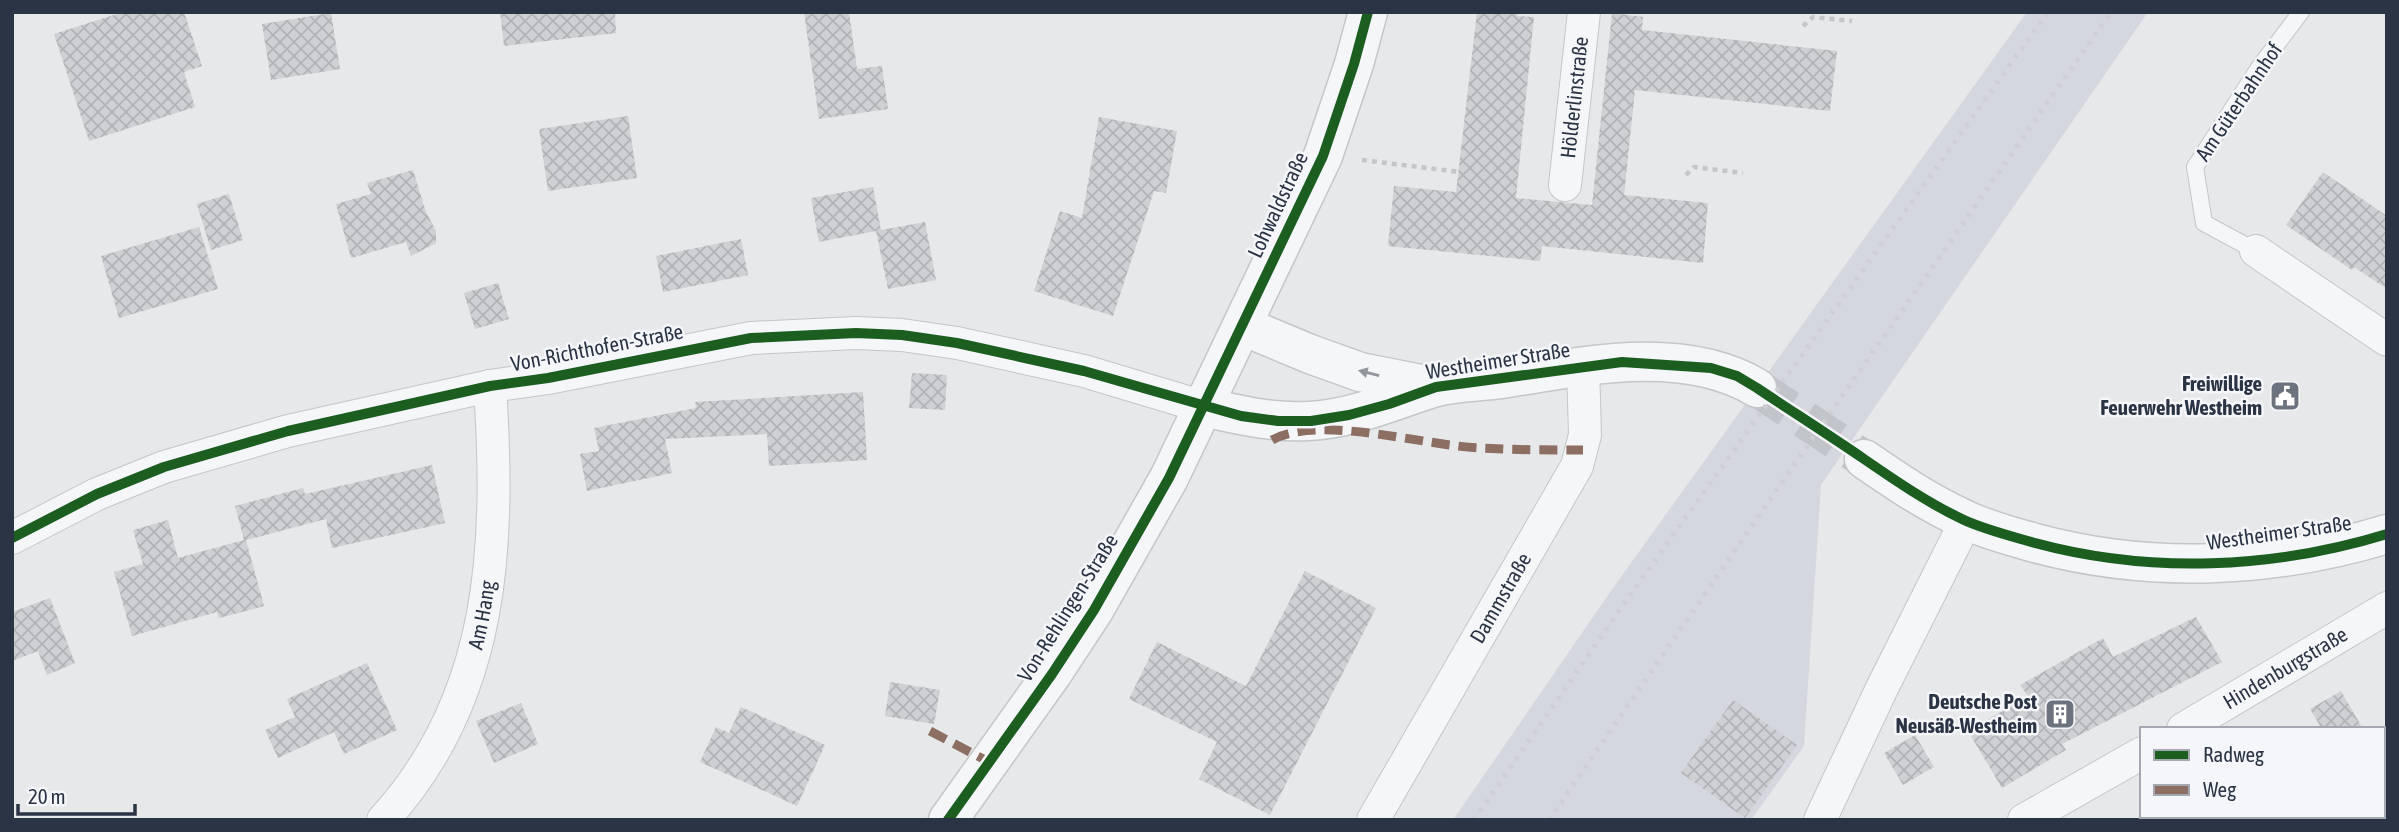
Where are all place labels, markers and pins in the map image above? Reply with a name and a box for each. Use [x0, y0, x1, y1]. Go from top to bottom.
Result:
place label: Freiwillige Feuerwehr Westheim [2100, 371, 2262, 419]
public building icon: Freiwillige Feuerwehr Westheim [2268, 379, 2302, 413]
place label: Deutsche Post Neusäß-Westheim [1895, 689, 2037, 737]
building icon: Deutsche Post Neusäß-Westheim [2043, 697, 2077, 731]

